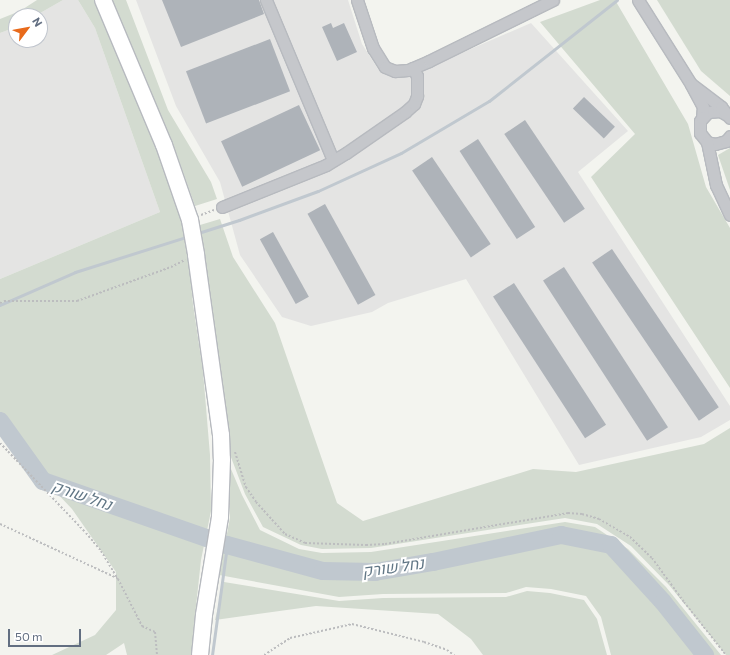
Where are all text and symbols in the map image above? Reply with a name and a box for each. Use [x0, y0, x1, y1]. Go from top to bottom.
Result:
north arrow [8, 8, 48, 48]
text: N [30, 15, 45, 29]
water label: נחל שורק [50, 476, 114, 514]
water label: נחל שורק [361, 553, 425, 581]
scale bar [10, 621, 83, 647]
text: 50 m [15, 629, 43, 643]

